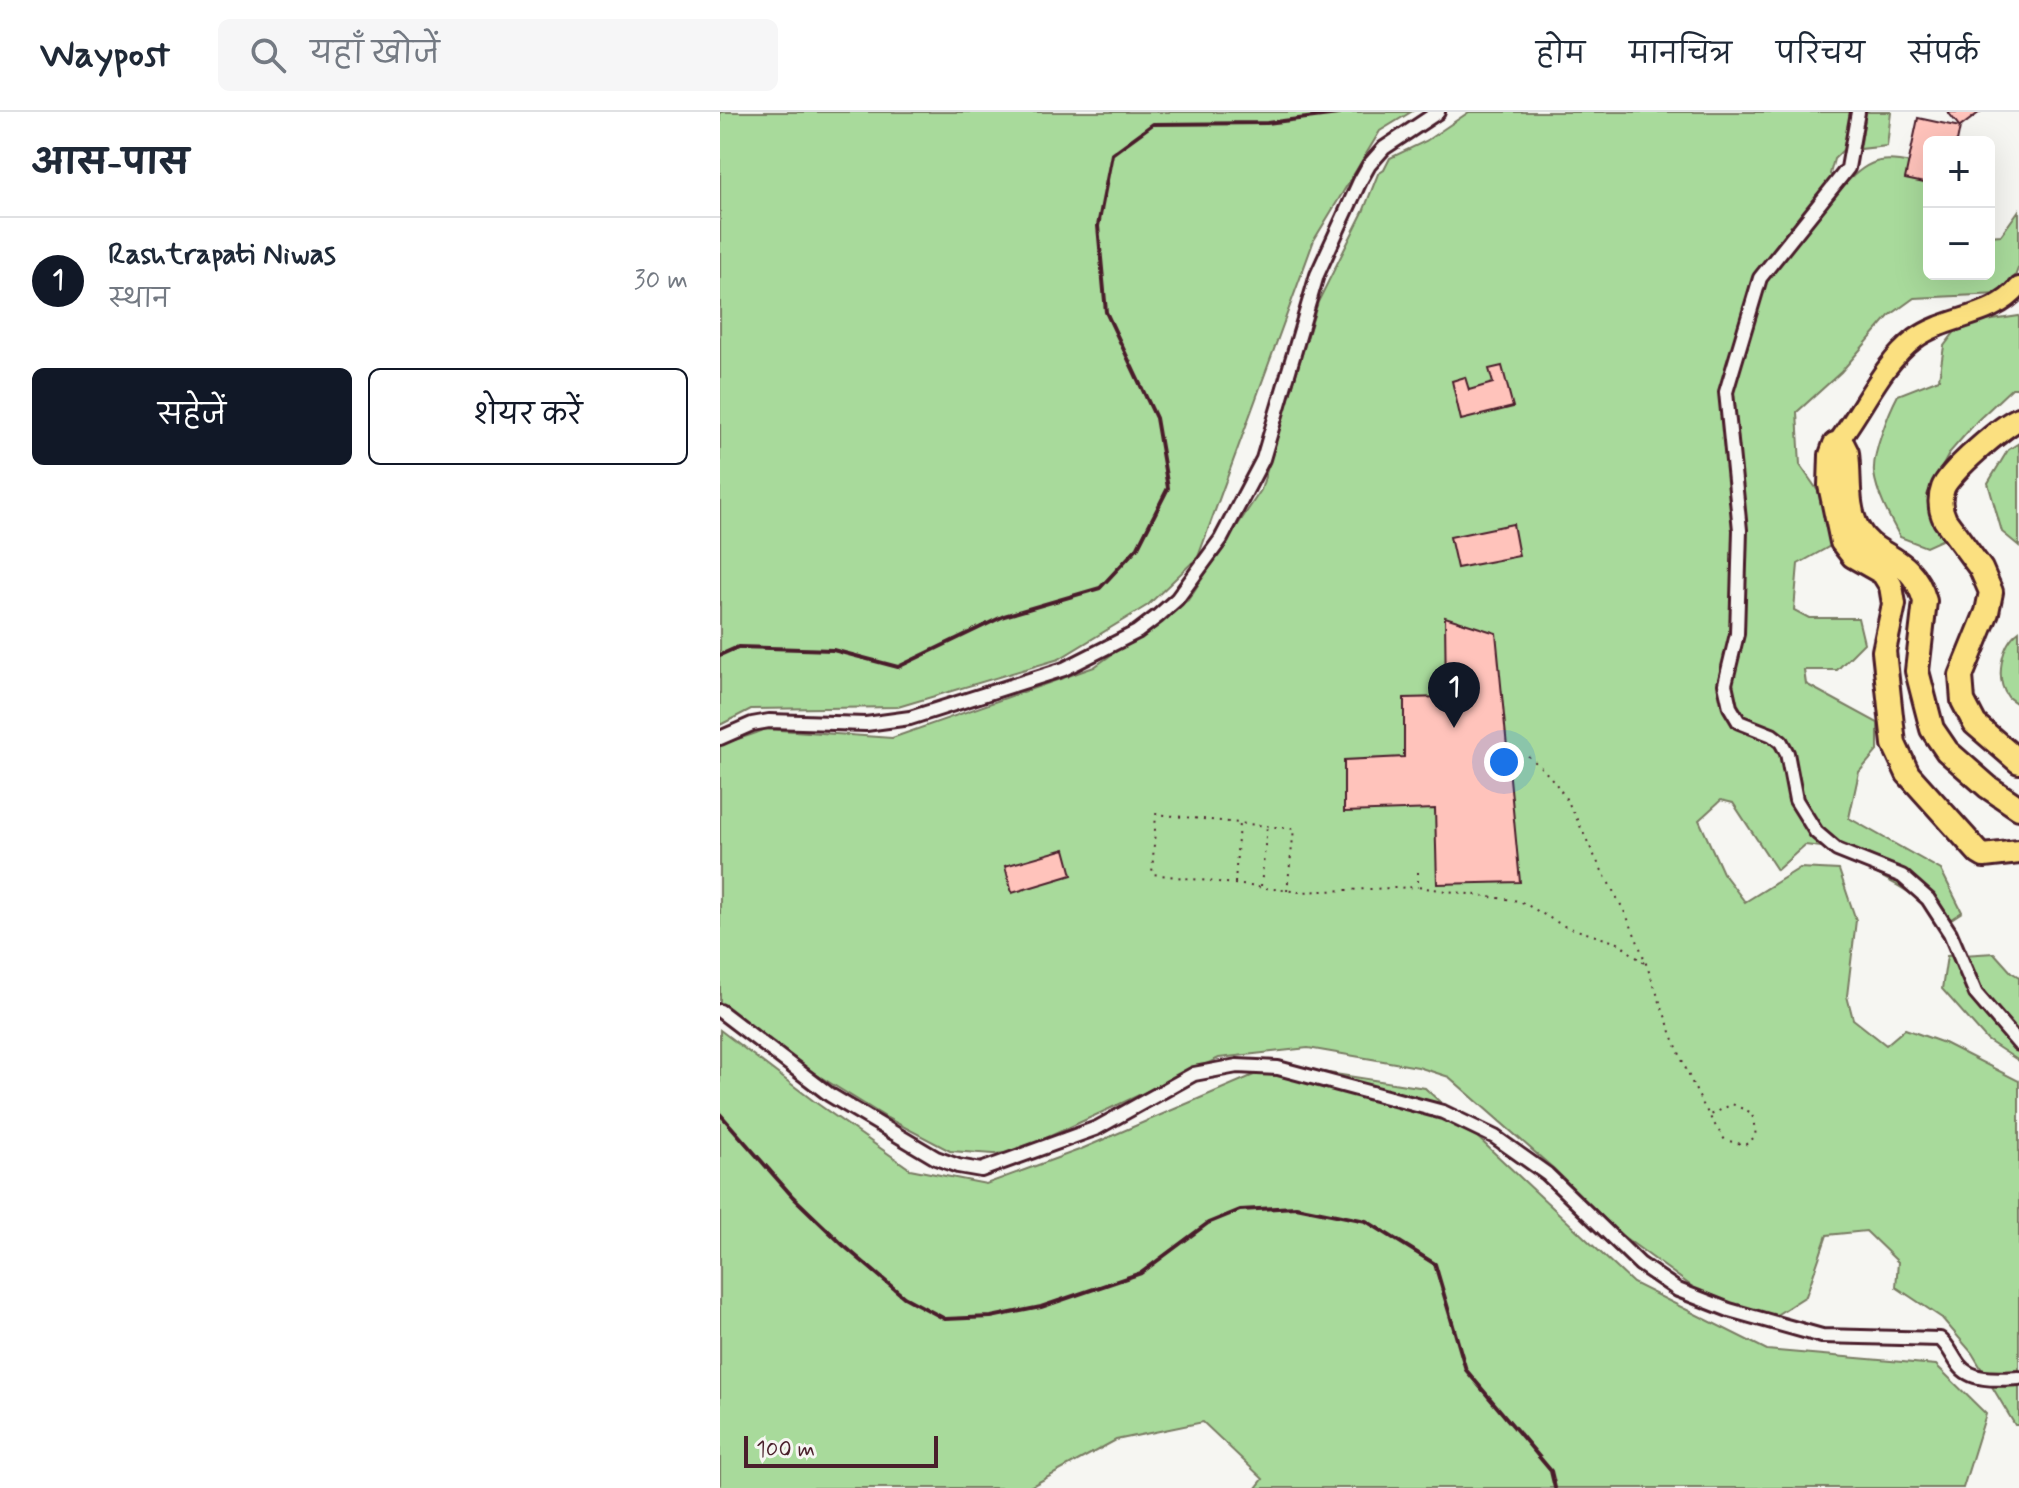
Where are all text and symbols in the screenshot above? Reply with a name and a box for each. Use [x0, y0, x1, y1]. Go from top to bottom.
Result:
search box [218, 19, 778, 91]
text: Waypost [40, 31, 170, 80]
icon: search [246, 33, 290, 77]
text: यहाँ खोजें [310, 35, 440, 74]
text: होम [1536, 37, 1585, 74]
text: मानचित्र [1629, 37, 1732, 74]
text: परिचय [1776, 37, 1865, 74]
text: संपर्क [1909, 37, 1979, 74]
map controls [1923, 136, 1995, 280]
button: + [1923, 136, 1995, 208]
text: आस-पास [32, 141, 189, 186]
button: − [1923, 208, 1995, 280]
text: Rashtrapati Niwas [108, 235, 336, 274]
text: 1 [52, 264, 64, 298]
text: 30 m [634, 264, 688, 298]
text: स्थान [108, 283, 170, 317]
button: सहेजें [32, 368, 352, 465]
button: शेयर करें [368, 368, 688, 465]
pin: 1 [1428, 662, 1480, 728]
your location [1484, 742, 1524, 782]
scale bar [744, 1432, 938, 1468]
text: 100 m [756, 1436, 815, 1464]

